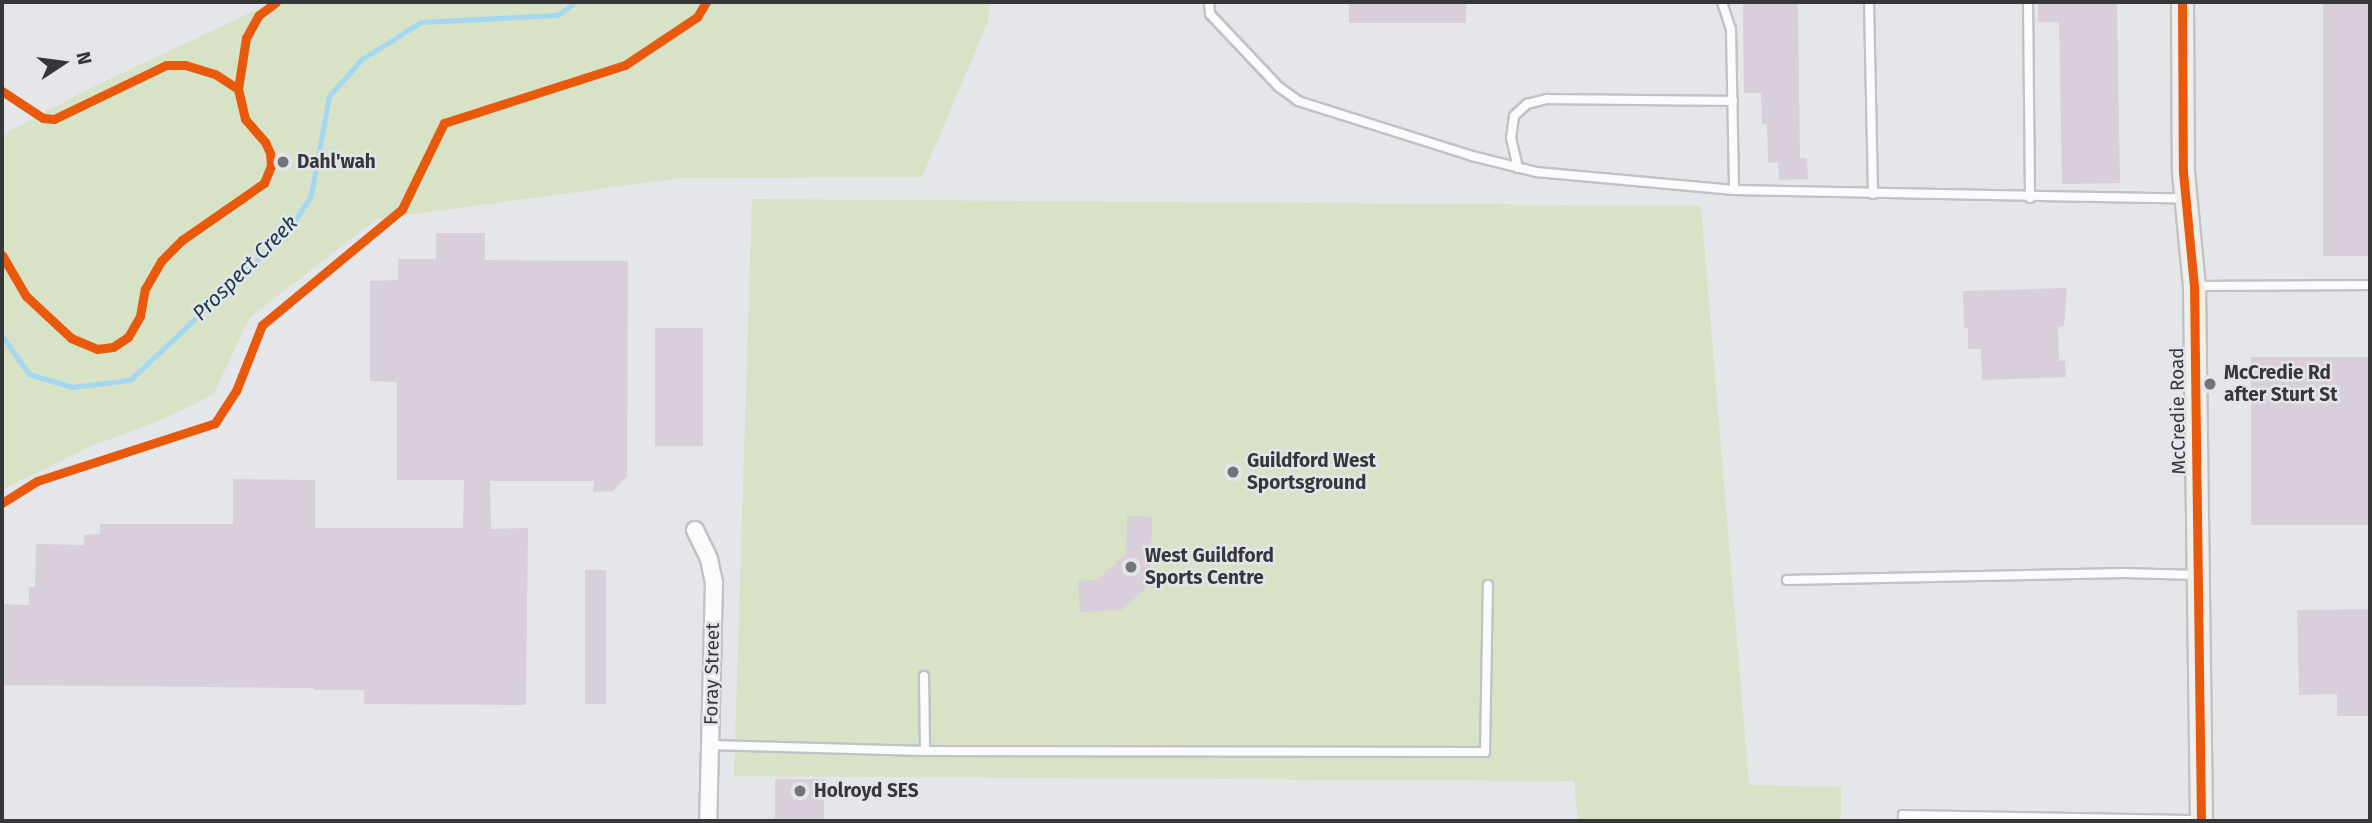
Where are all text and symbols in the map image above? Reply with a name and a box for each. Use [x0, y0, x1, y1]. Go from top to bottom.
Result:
north arrow [28, 28, 98, 98]
text: N [71, 49, 97, 67]
place label: Dahl'wah [297, 151, 376, 173]
marker: Dahl'wah [275, 154, 291, 170]
water label: Prospect Creek [187, 210, 303, 326]
street label: McCredie Road [2165, 347, 2191, 475]
place label: McCredie Rd after Sturt St [2224, 362, 2338, 406]
marker: McCredie Rd after Sturt St [2202, 376, 2218, 392]
place label: Guildford West Sportsground [1247, 450, 1376, 494]
marker: Guildford West Sportsground [1225, 464, 1241, 480]
place label: West Guildford Sports Centre [1145, 545, 1274, 589]
marker: West Guildford Sports Centre [1123, 559, 1139, 575]
street label: Foray Street [700, 623, 724, 725]
place label: Holroyd SES [814, 780, 919, 802]
marker: Holroyd SES [792, 783, 808, 799]

